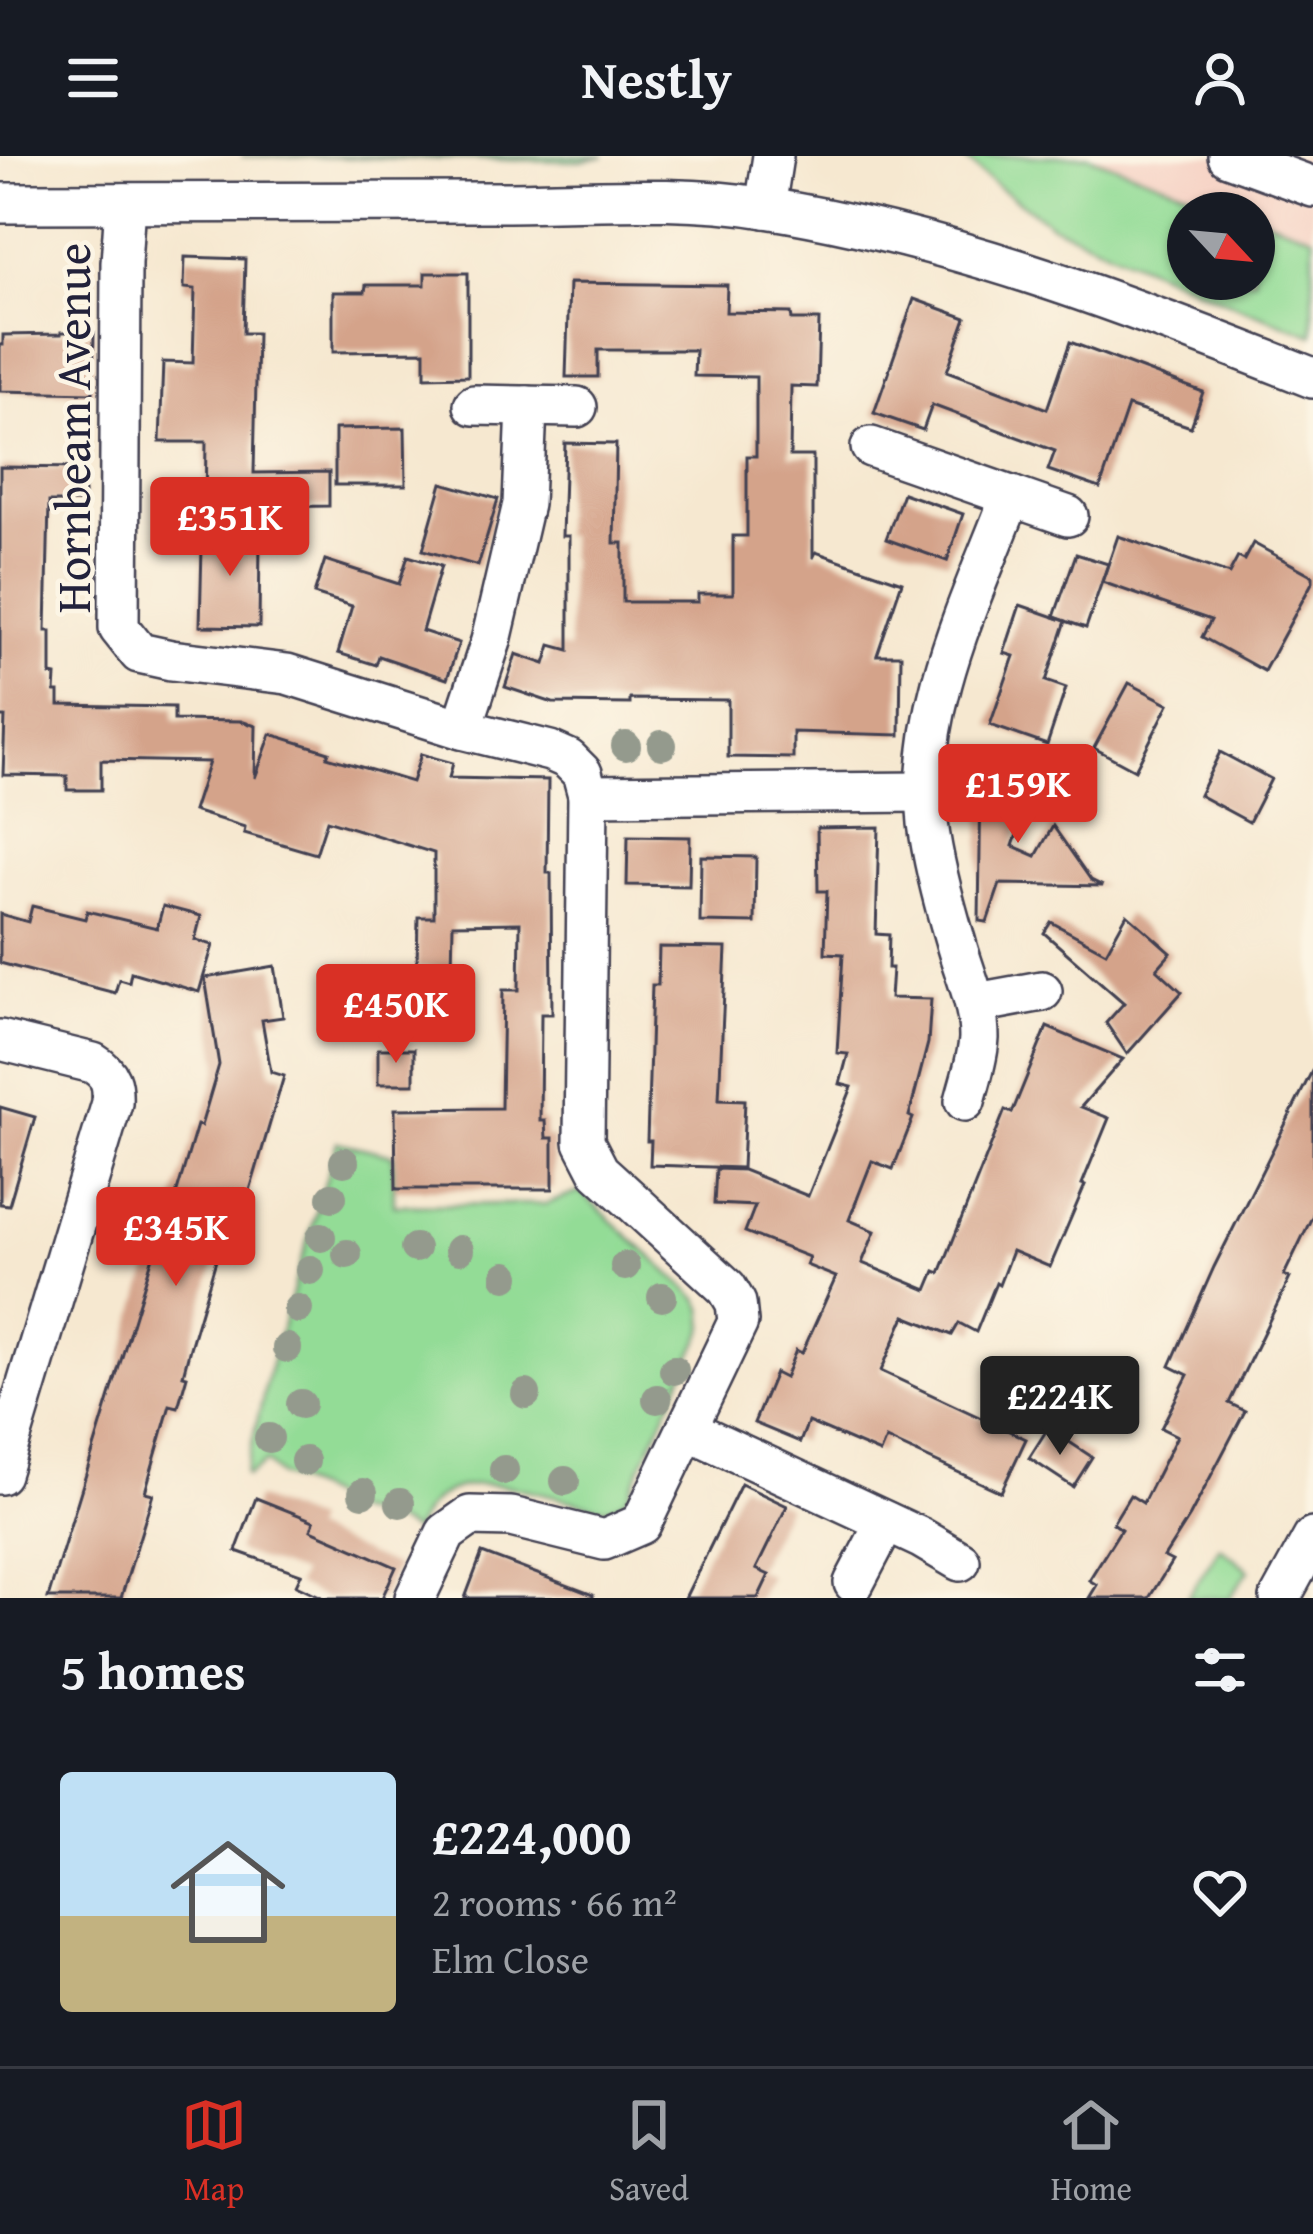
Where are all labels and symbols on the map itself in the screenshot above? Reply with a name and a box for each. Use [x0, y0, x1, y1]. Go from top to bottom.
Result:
north arrow [1167, 192, 1275, 300]
street label: Hornbeam Avenue [37, 243, 108, 613]
pin: £351K [146, 477, 314, 579]
pin: £159K [934, 744, 1102, 846]
pin: £450K [312, 964, 480, 1066]
pin: £345K [92, 1187, 260, 1289]
pin: £224K [976, 1356, 1144, 1458]

